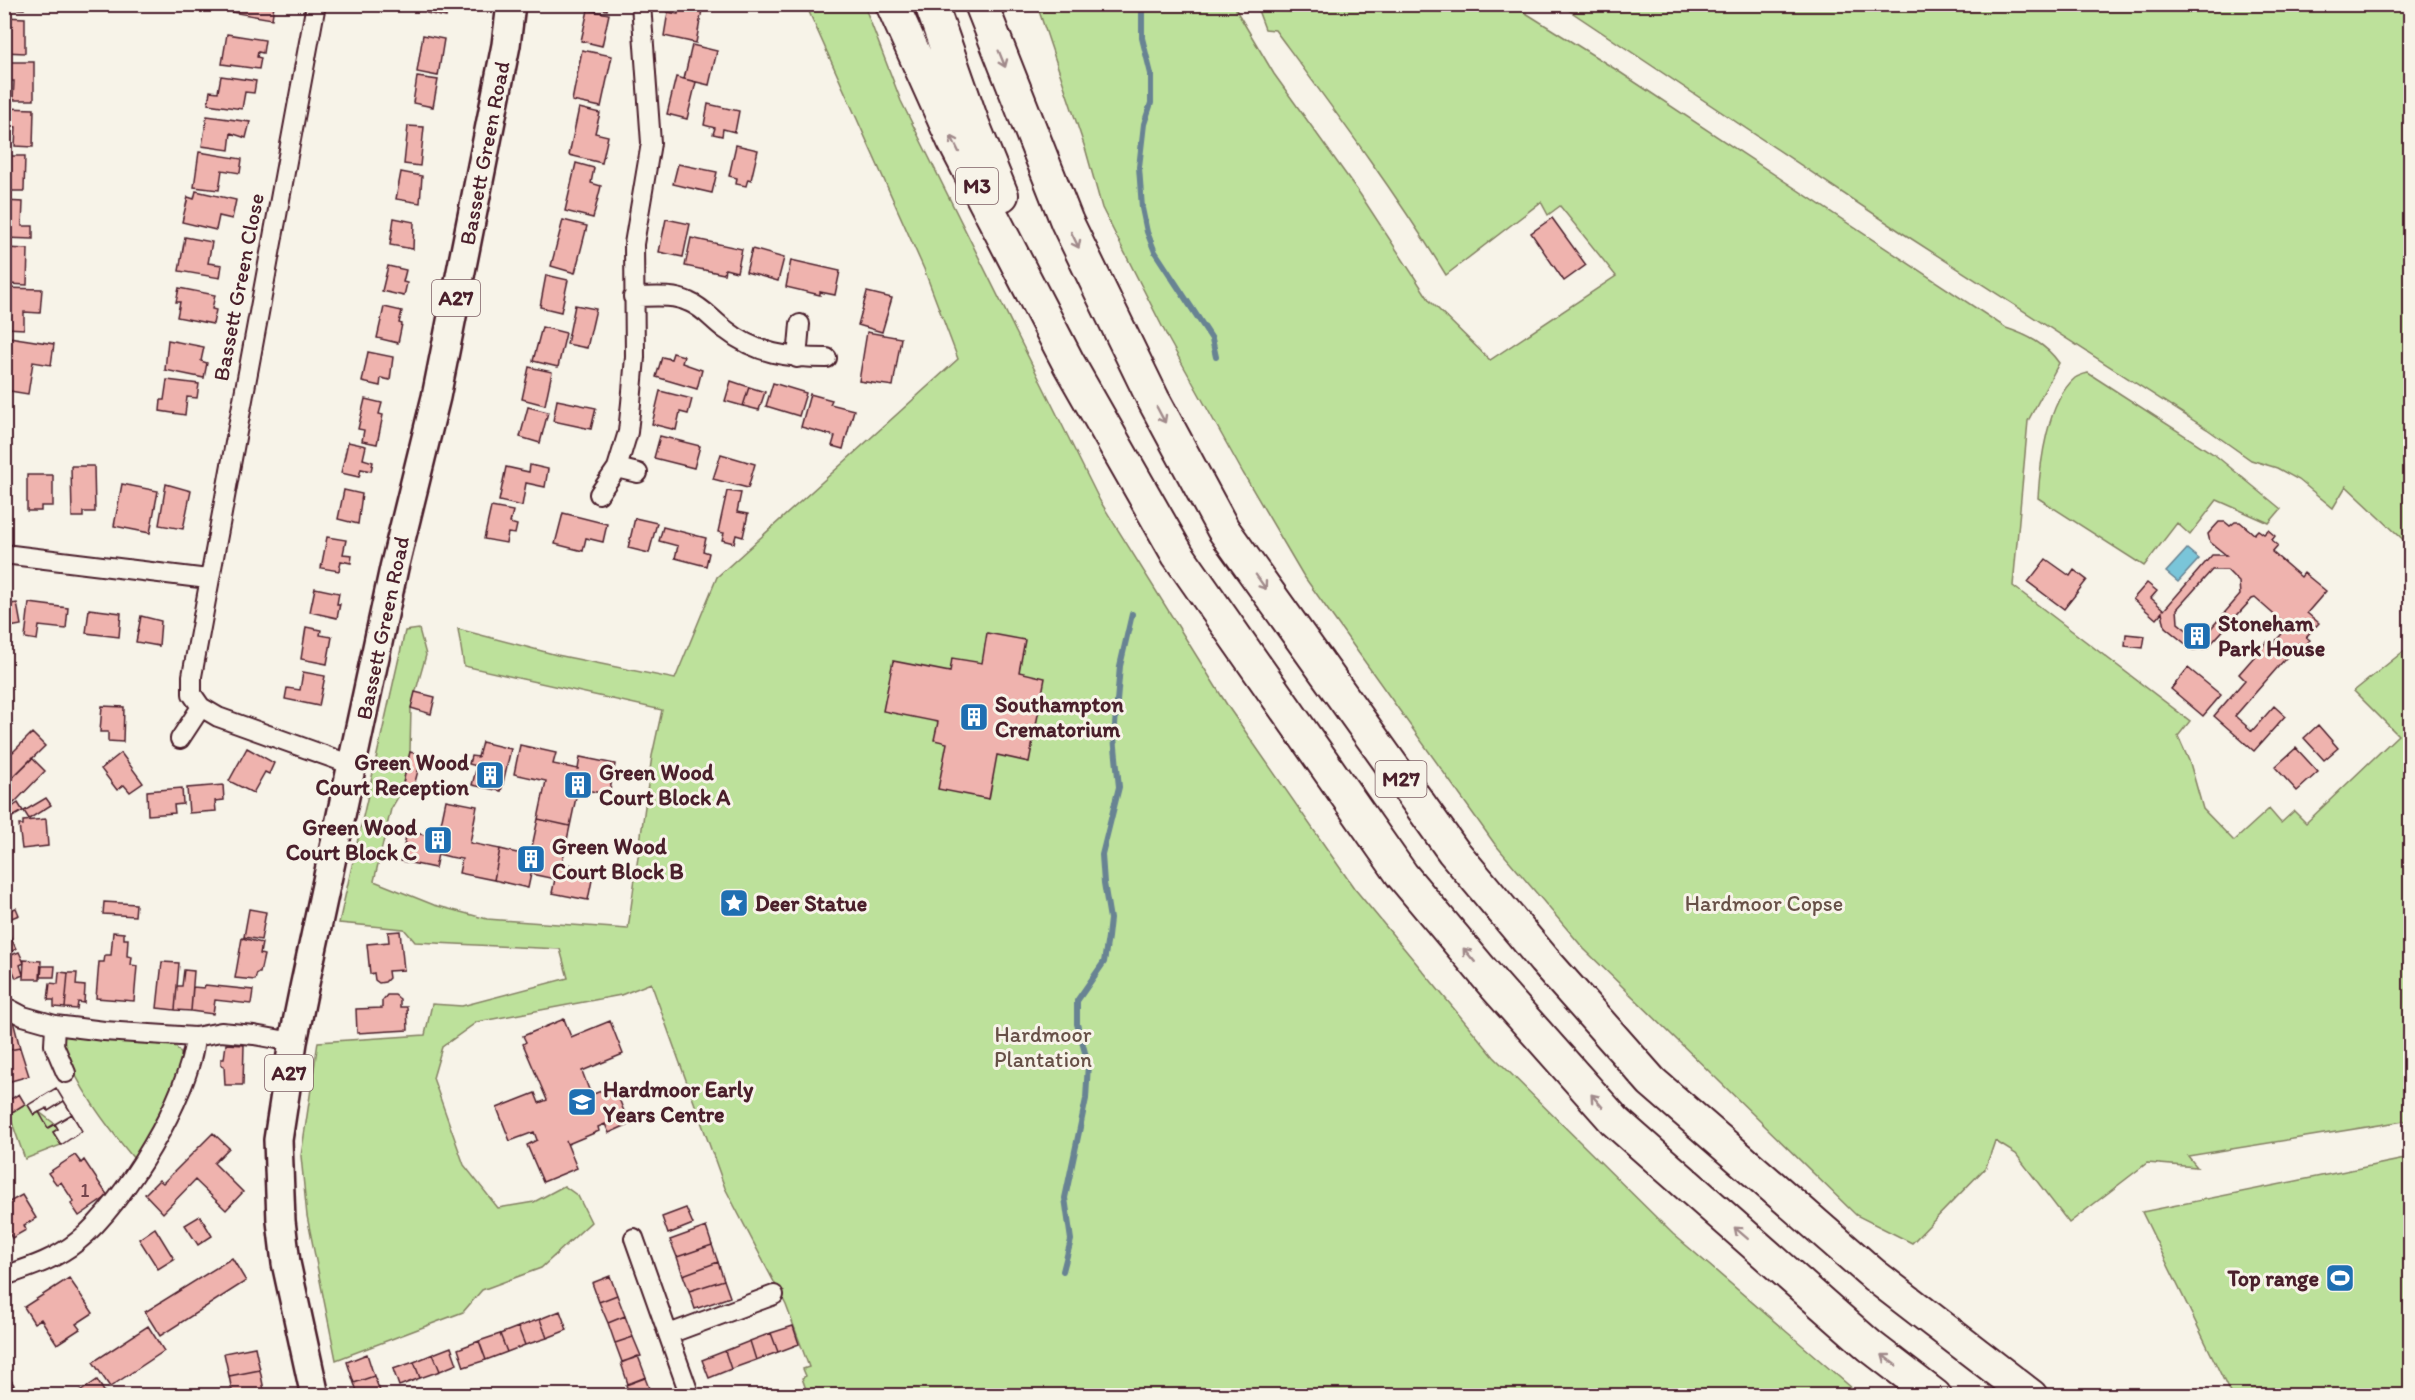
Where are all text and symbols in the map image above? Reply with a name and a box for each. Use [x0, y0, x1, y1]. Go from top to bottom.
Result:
one-way arrow [997, 49, 1008, 68]
street label: Bassett Green Road [453, 59, 516, 247]
one-way arrow [949, 135, 960, 153]
road number: M3 [956, 168, 998, 204]
street label: Bassett Green Close [207, 191, 270, 383]
one-way arrow [1070, 230, 1082, 248]
road number: A27 [432, 280, 480, 316]
one-way arrow [1156, 405, 1168, 423]
street label: Bassett Green Road [350, 534, 415, 722]
one-way arrow [1255, 573, 1267, 589]
place label: Stoneham Park House [2218, 610, 2325, 662]
building icon: Stoneham Park House [2181, 620, 2213, 652]
place label: Southampton Crematorium [995, 691, 1124, 743]
building icon: Southampton Crematorium [958, 701, 990, 733]
place label: Green Wood Court Reception [315, 749, 470, 801]
building icon: Green Wood Court Reception [474, 759, 506, 791]
place label: Green Wood Court Block A [599, 759, 731, 811]
road number: M27 [1376, 761, 1426, 797]
building icon: Green Wood Court Block A [562, 769, 594, 801]
place label: Green Wood Court Block C [286, 814, 418, 866]
building icon: Green Wood Court Block C [422, 824, 454, 856]
place label: Green Wood Court Block B [552, 833, 684, 885]
building icon: Green Wood Court Block B [515, 843, 547, 875]
place icon: Deer Statue [718, 887, 750, 919]
place label: Deer Statue [755, 890, 867, 917]
park label: Hardmoor Copse [1685, 890, 1843, 917]
one-way arrow [1462, 948, 1476, 963]
park label: Hardmoor Plantation [994, 1021, 1092, 1073]
road number: A27 [265, 1055, 313, 1091]
place label: Hardmoor Early Years Centre [602, 1076, 754, 1128]
school or university icon: Hardmoor Early Years Centre [566, 1086, 598, 1118]
one-way arrow [1590, 1094, 1604, 1109]
house number: 1 [80, 1178, 90, 1202]
one-way arrow [1734, 1226, 1749, 1240]
sports icon: Top range [2324, 1262, 2356, 1294]
place label: Top range [2227, 1265, 2319, 1292]
one-way arrow [1881, 1354, 1897, 1367]

